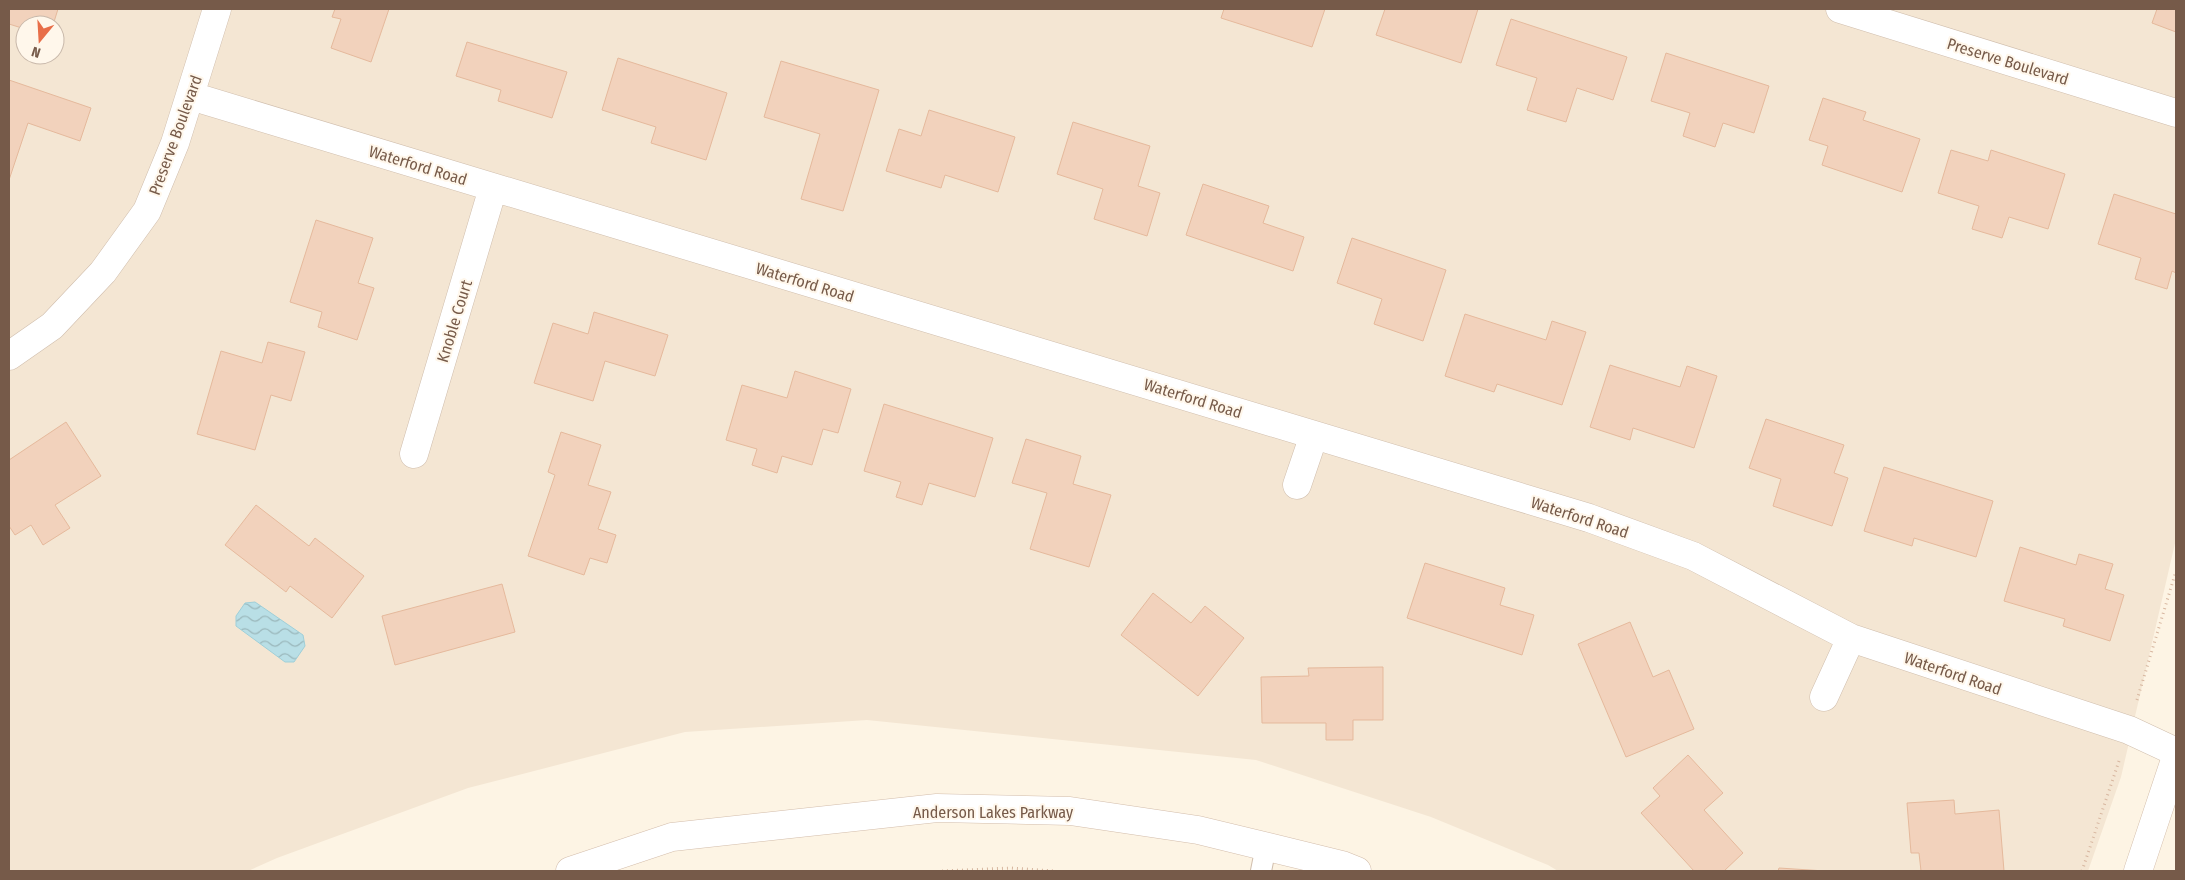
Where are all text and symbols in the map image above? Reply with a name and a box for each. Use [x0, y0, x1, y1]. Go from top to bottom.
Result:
north arrow [15, 15, 65, 65]
street label: Preserve Boulevard [1945, 34, 2071, 89]
text: N [30, 43, 43, 61]
street label: Preserve Boulevard [145, 73, 206, 198]
street label: Waterford Road [366, 142, 469, 189]
street label: Waterford Road [753, 259, 856, 306]
street label: Knoble Court [433, 277, 476, 365]
street label: Waterford Road [1141, 375, 1244, 422]
street label: Waterford Road [1529, 493, 1631, 542]
street label: Waterford Road [1902, 648, 2004, 699]
street label: Anderson Lakes Parkway [913, 803, 1074, 822]

